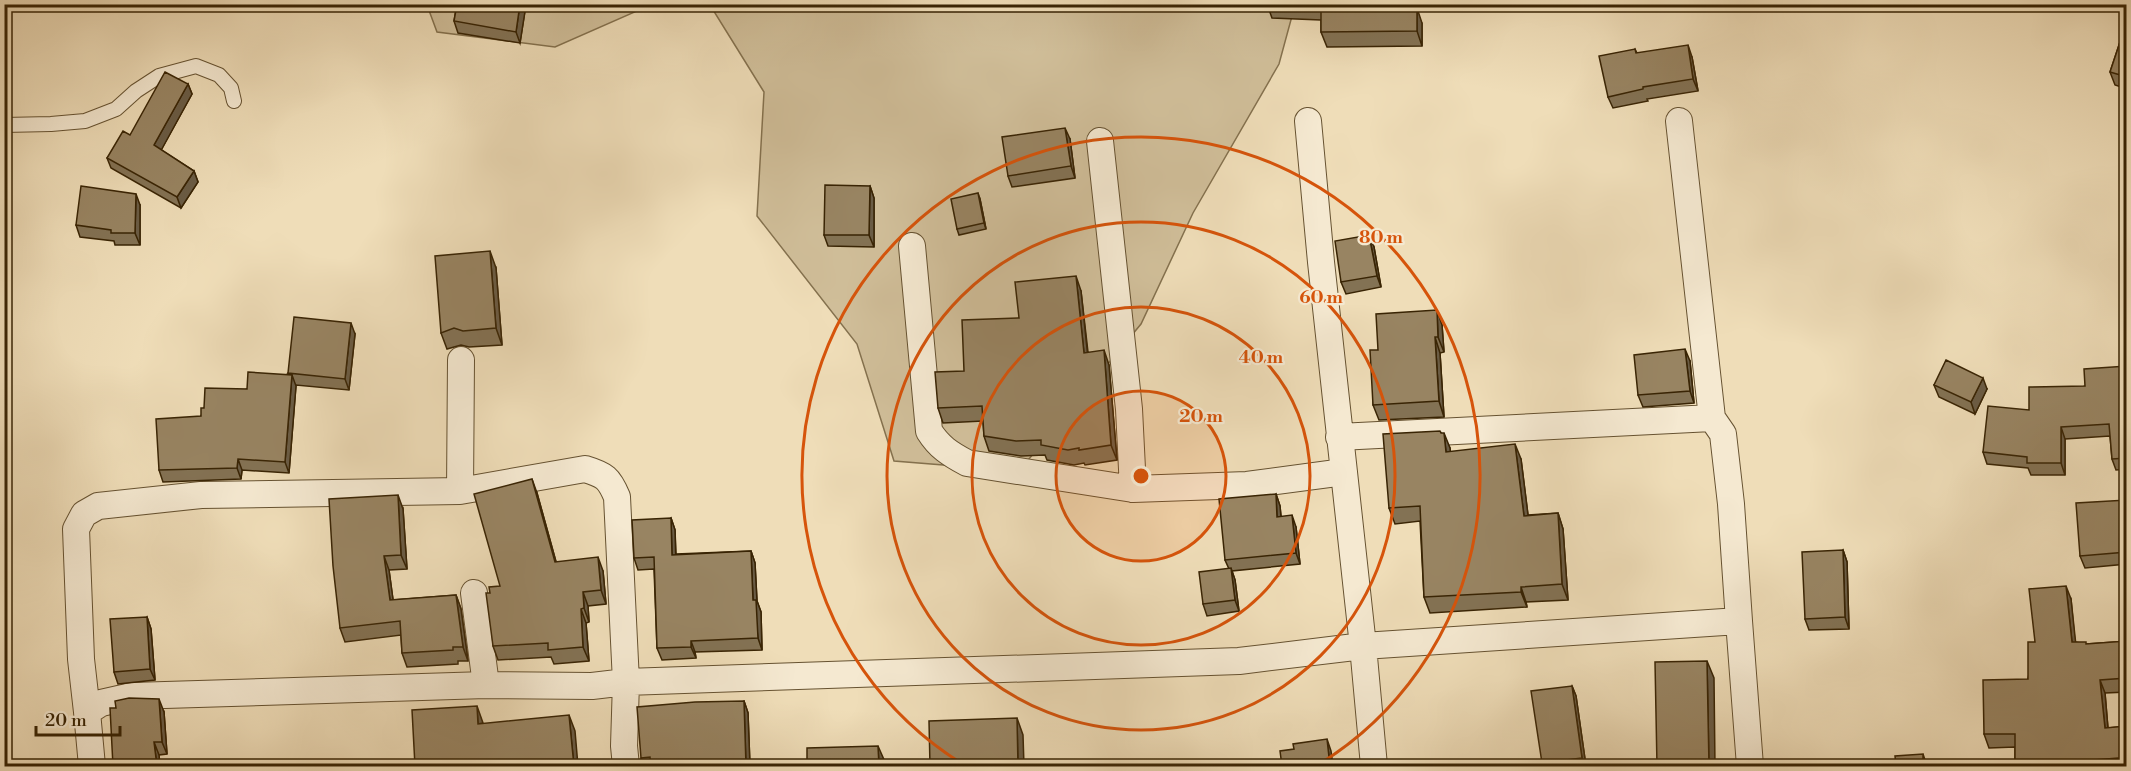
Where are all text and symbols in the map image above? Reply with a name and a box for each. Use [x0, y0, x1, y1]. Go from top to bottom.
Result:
text: 80 m [1359, 226, 1404, 249]
text: 60 m [1299, 286, 1343, 309]
text: 40 m [1239, 346, 1284, 369]
text: 20 m [1179, 405, 1223, 428]
centre of rings [1131, 466, 1151, 486]
scale bar [36, 699, 120, 737]
text: 20 m [45, 709, 87, 732]

